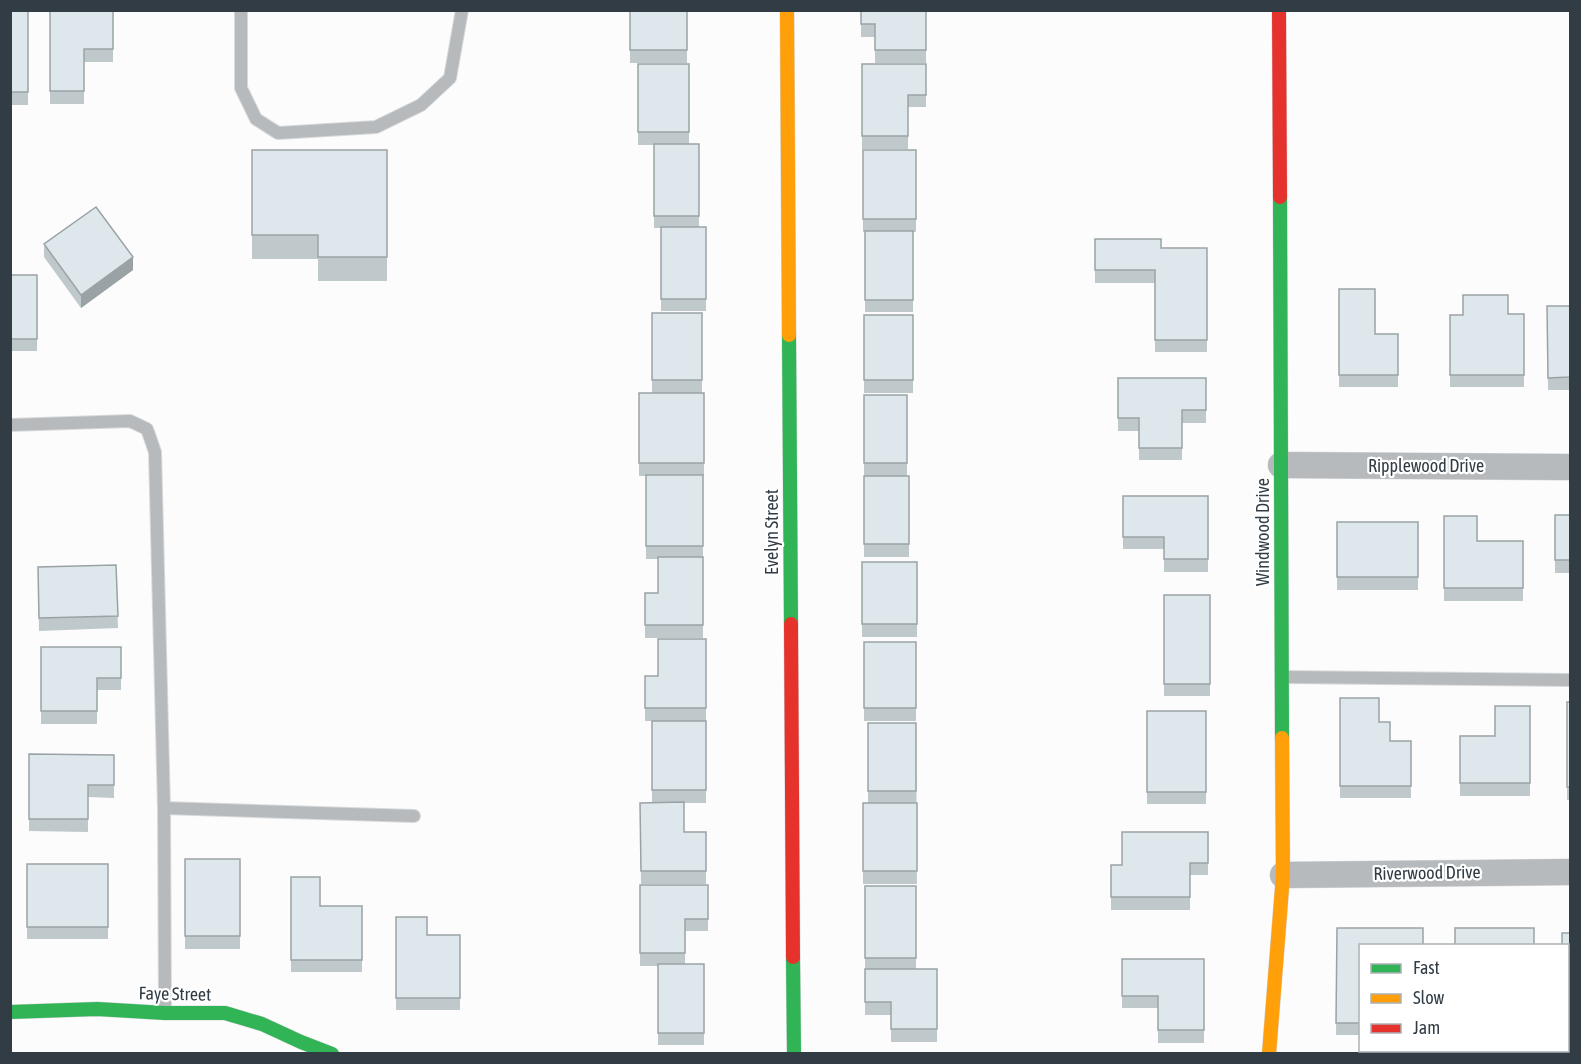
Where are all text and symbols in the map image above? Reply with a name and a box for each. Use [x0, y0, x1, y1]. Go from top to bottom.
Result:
street label: Ripplewood Drive [1368, 455, 1484, 476]
street label: Windwood Drive [1252, 478, 1273, 586]
street label: Evelyn Street [761, 489, 782, 575]
street label: Riverwood Drive [1373, 861, 1481, 884]
legend [1359, 944, 1569, 1052]
text: Fast [1413, 957, 1440, 978]
street label: Faye Street [139, 982, 212, 1005]
text: Slow [1413, 987, 1444, 1008]
text: Jam [1413, 1017, 1440, 1038]

